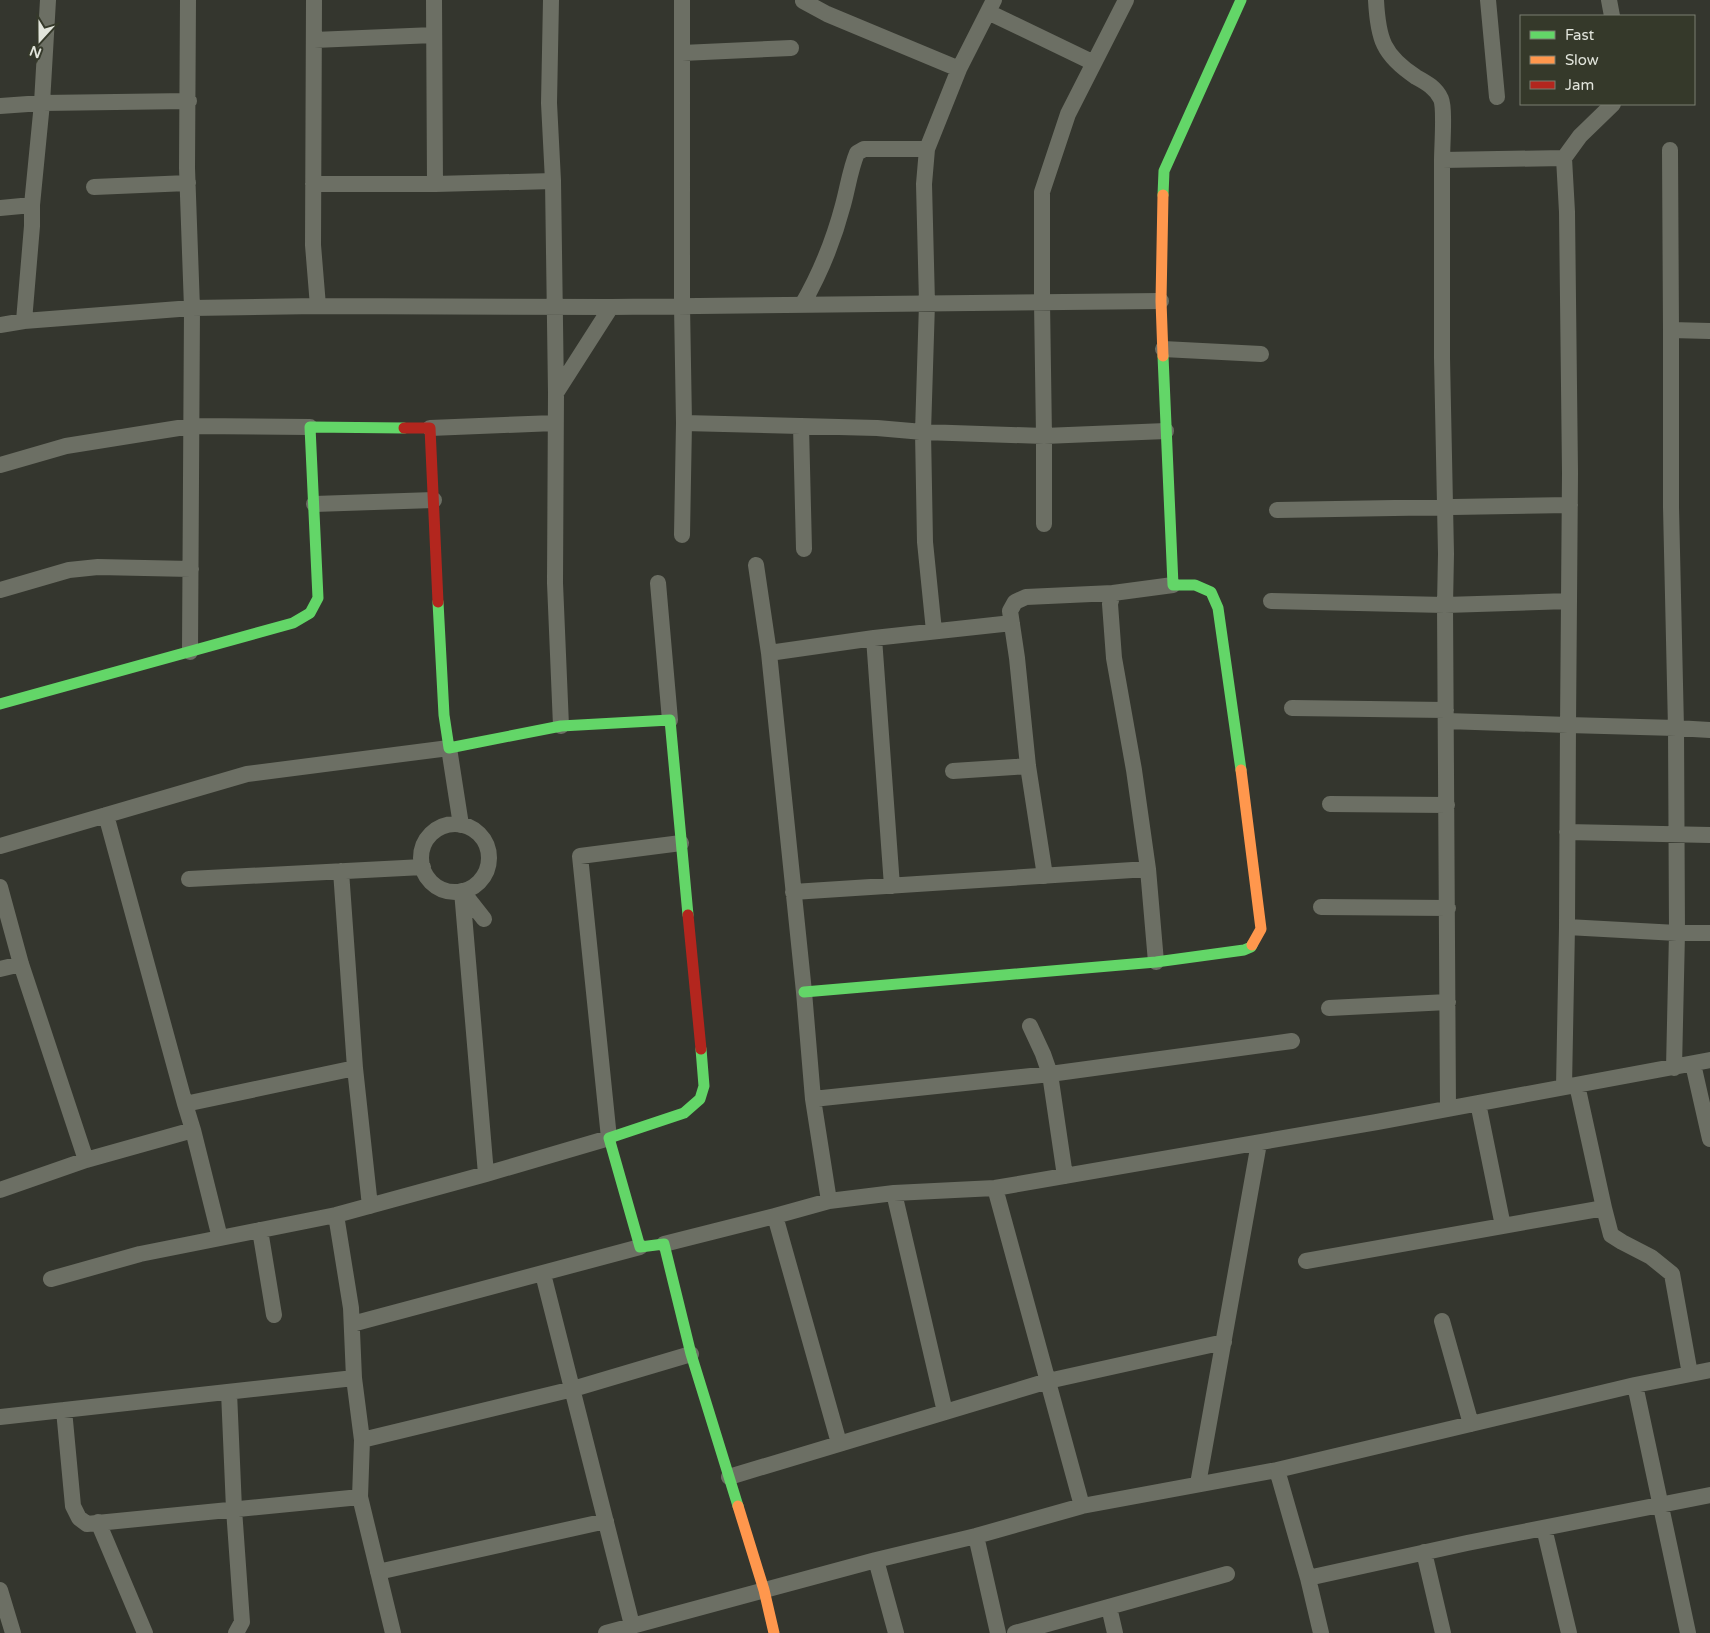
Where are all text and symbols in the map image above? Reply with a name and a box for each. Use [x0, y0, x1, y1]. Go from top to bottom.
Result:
north arrow [15, 15, 65, 65]
legend [1520, 15, 1695, 105]
text: Fast [1565, 26, 1595, 44]
text: N [27, 42, 44, 62]
text: Slow [1565, 51, 1599, 69]
text: Jam [1565, 76, 1594, 94]

